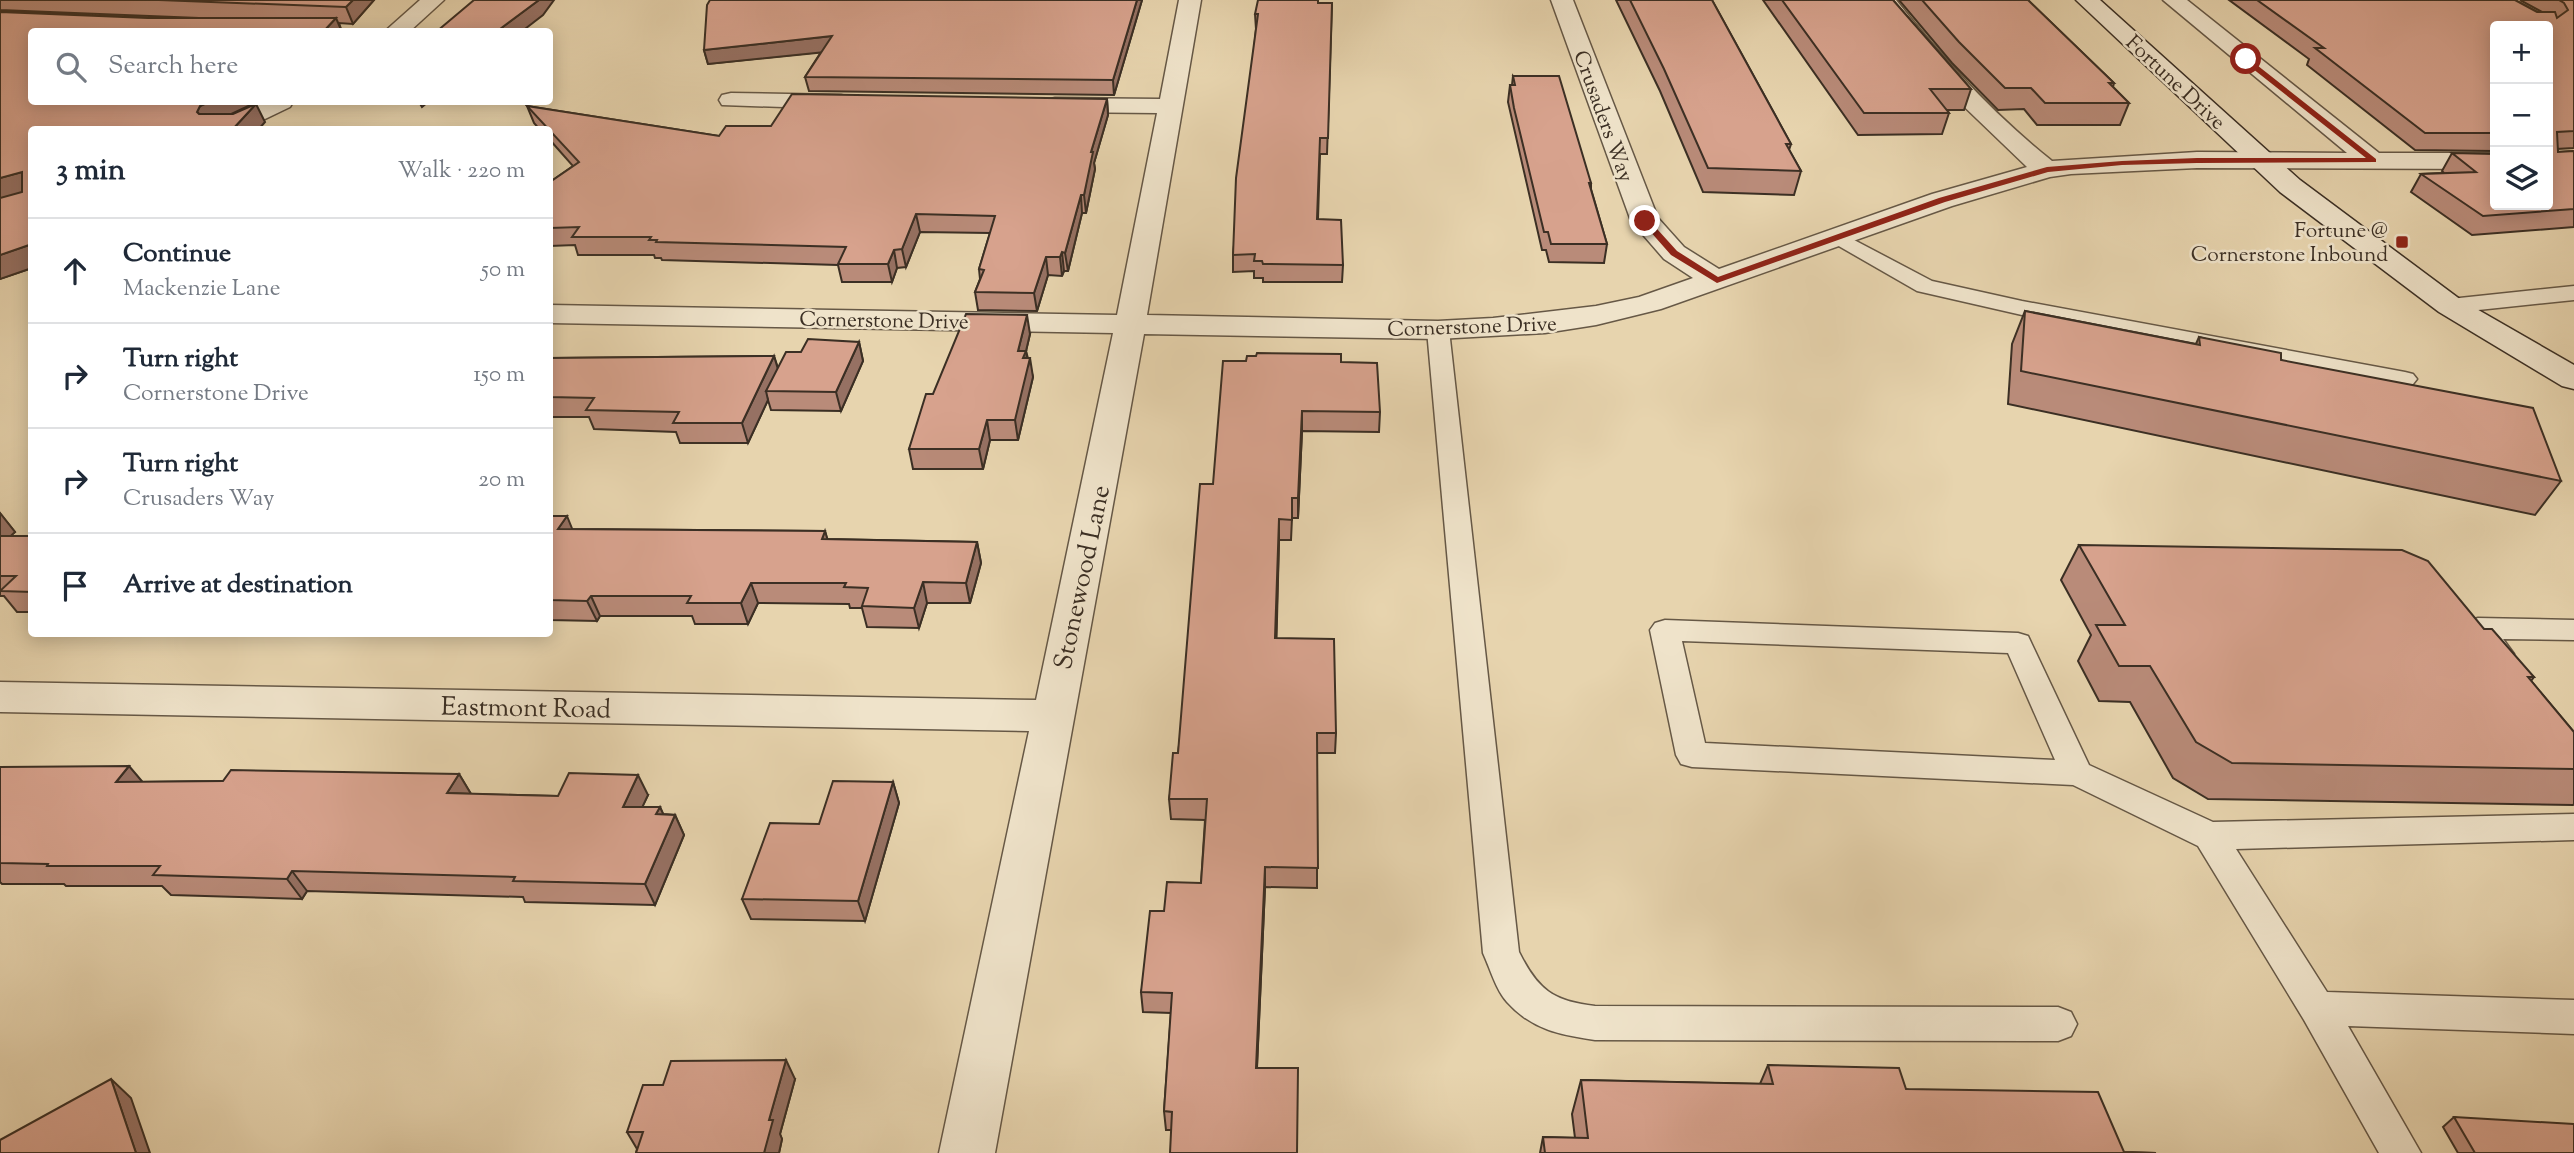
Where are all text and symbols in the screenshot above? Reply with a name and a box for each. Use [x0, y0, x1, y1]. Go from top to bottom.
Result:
map controls [2490, 21, 2553, 210]
button: + [2490, 21, 2553, 84]
search box [28, 28, 553, 105]
street label: Fortune Drive [2118, 29, 2231, 138]
route start [2230, 43, 2261, 74]
street label: Crusaders Way [1564, 47, 1640, 187]
icon: search [52, 48, 90, 86]
text: Search here [108, 48, 238, 85]
button: − [2490, 84, 2553, 147]
button: layers [2490, 147, 2553, 210]
text: 3 min [56, 150, 126, 193]
text: Walk · 220 m [398, 155, 525, 188]
route end [1629, 205, 1660, 236]
place label: Fortune @ Cornerstone Inbound [2191, 217, 2388, 271]
marker: Fortune @ Cornerstone Inbound [2394, 234, 2410, 250]
text: Continue [123, 236, 231, 273]
icon: ahead [56, 252, 94, 290]
text: 50 m [481, 254, 525, 287]
text: Mackenzie Lane [123, 273, 280, 306]
street label: Cornerstone Drive [799, 306, 969, 338]
street label: Cornerstone Drive [1387, 310, 1557, 346]
text: Turn right [123, 341, 238, 378]
icon: right [56, 357, 94, 395]
text: 150 m [473, 359, 525, 392]
text: Cornerstone Drive [123, 378, 309, 411]
text: Turn right [123, 446, 238, 483]
icon: right [56, 462, 94, 500]
text: 20 m [478, 464, 525, 497]
street label: Stonewood Lane [1046, 482, 1121, 673]
text: Crusaders Way [123, 483, 274, 516]
icon: arrive [56, 567, 94, 605]
text: Arrive at destination [123, 567, 353, 604]
street label: Eastmont Road [441, 690, 612, 729]

